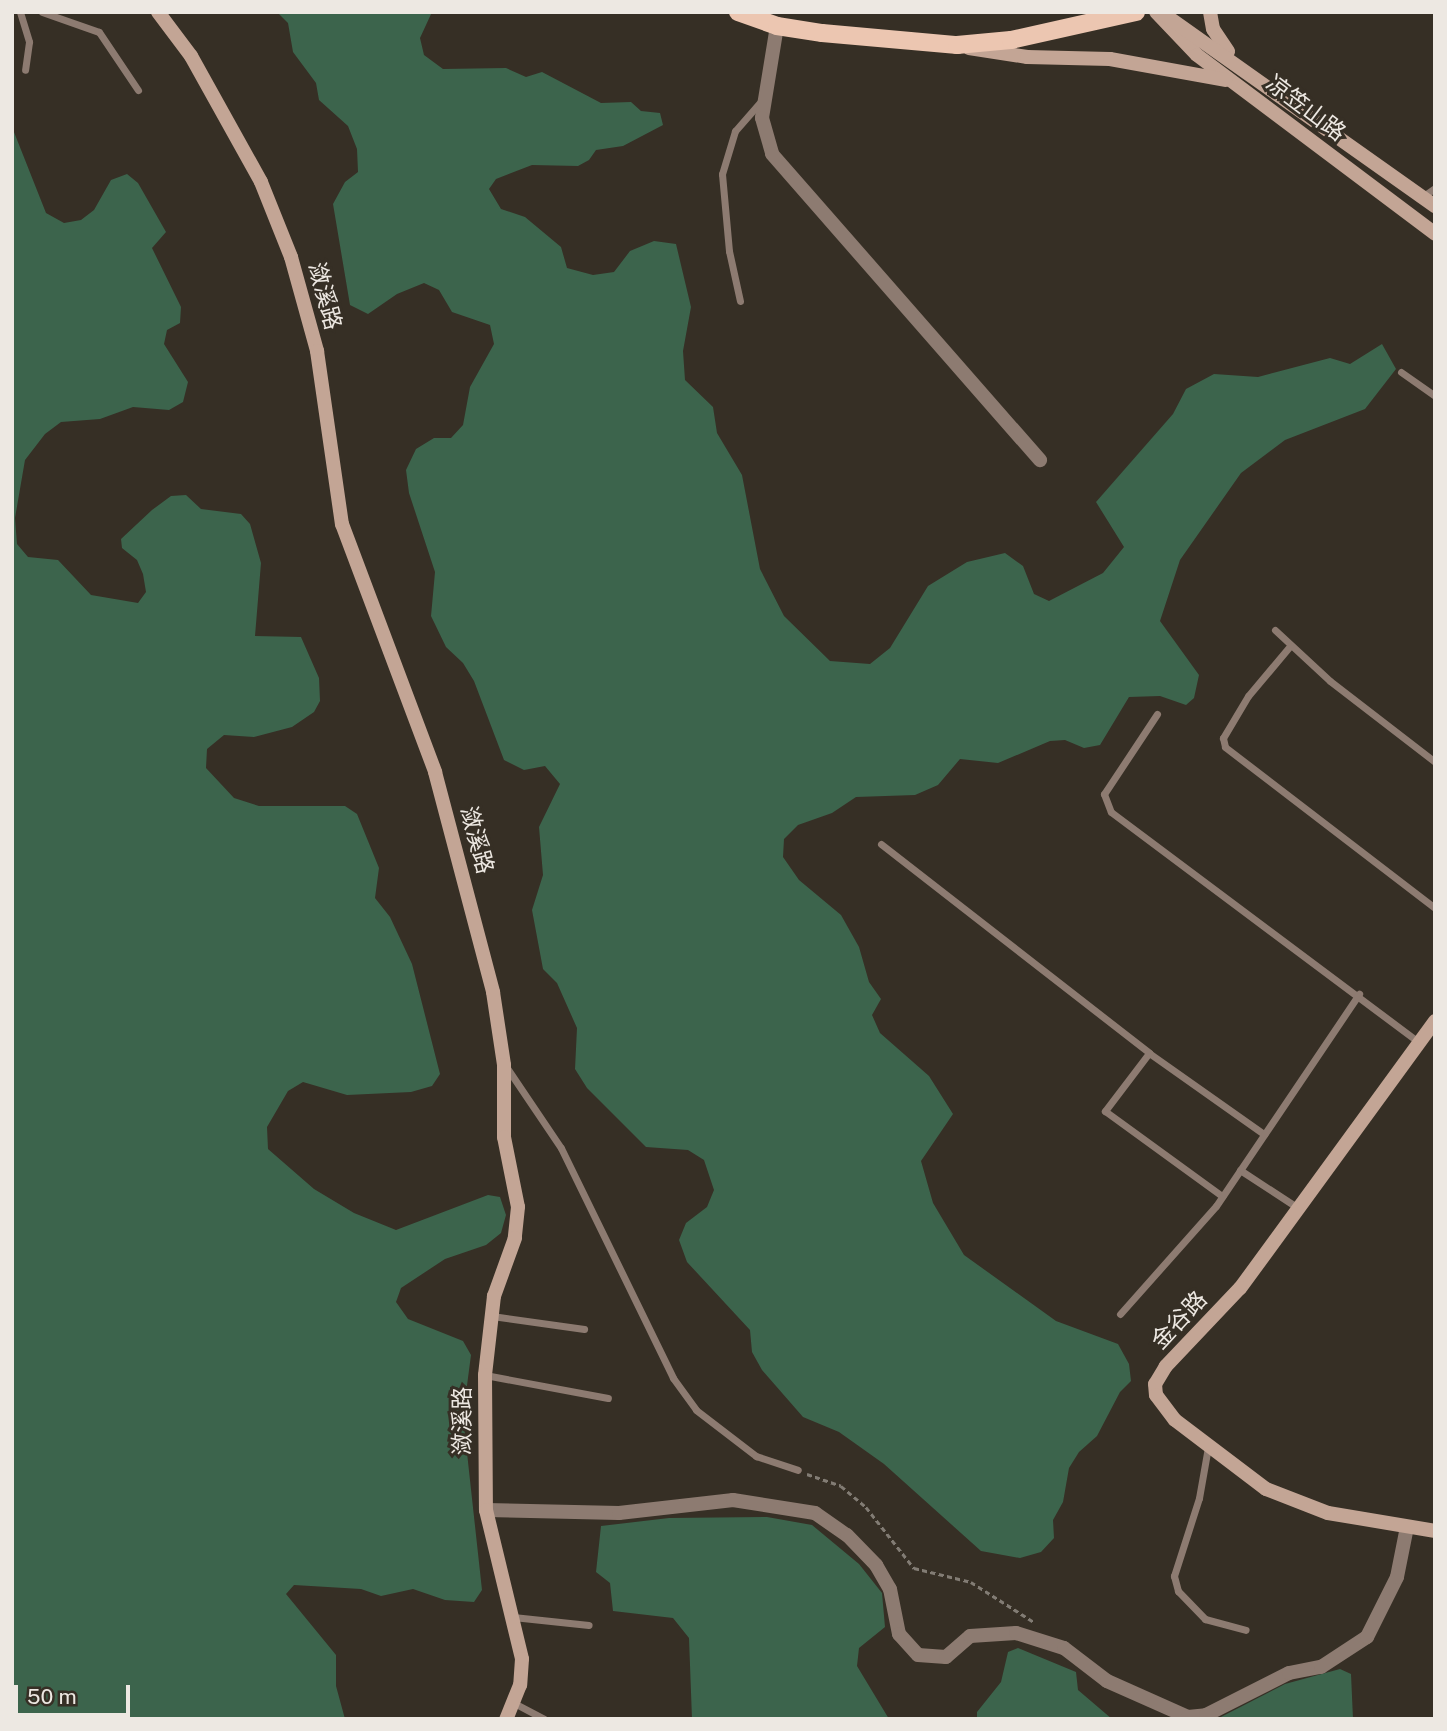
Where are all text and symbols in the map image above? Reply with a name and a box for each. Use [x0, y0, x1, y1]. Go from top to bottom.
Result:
street label: 凉笠山路 [1261, 69, 1351, 147]
street label: 潋溪路 [303, 259, 347, 333]
street label: 潋溪路 [455, 803, 499, 877]
street label: 金谷路 [1145, 1285, 1213, 1355]
street label: 潋溪路 [448, 1387, 476, 1455]
scale bar [18, 1672, 133, 1716]
text: 50 m [27, 1684, 77, 1709]

